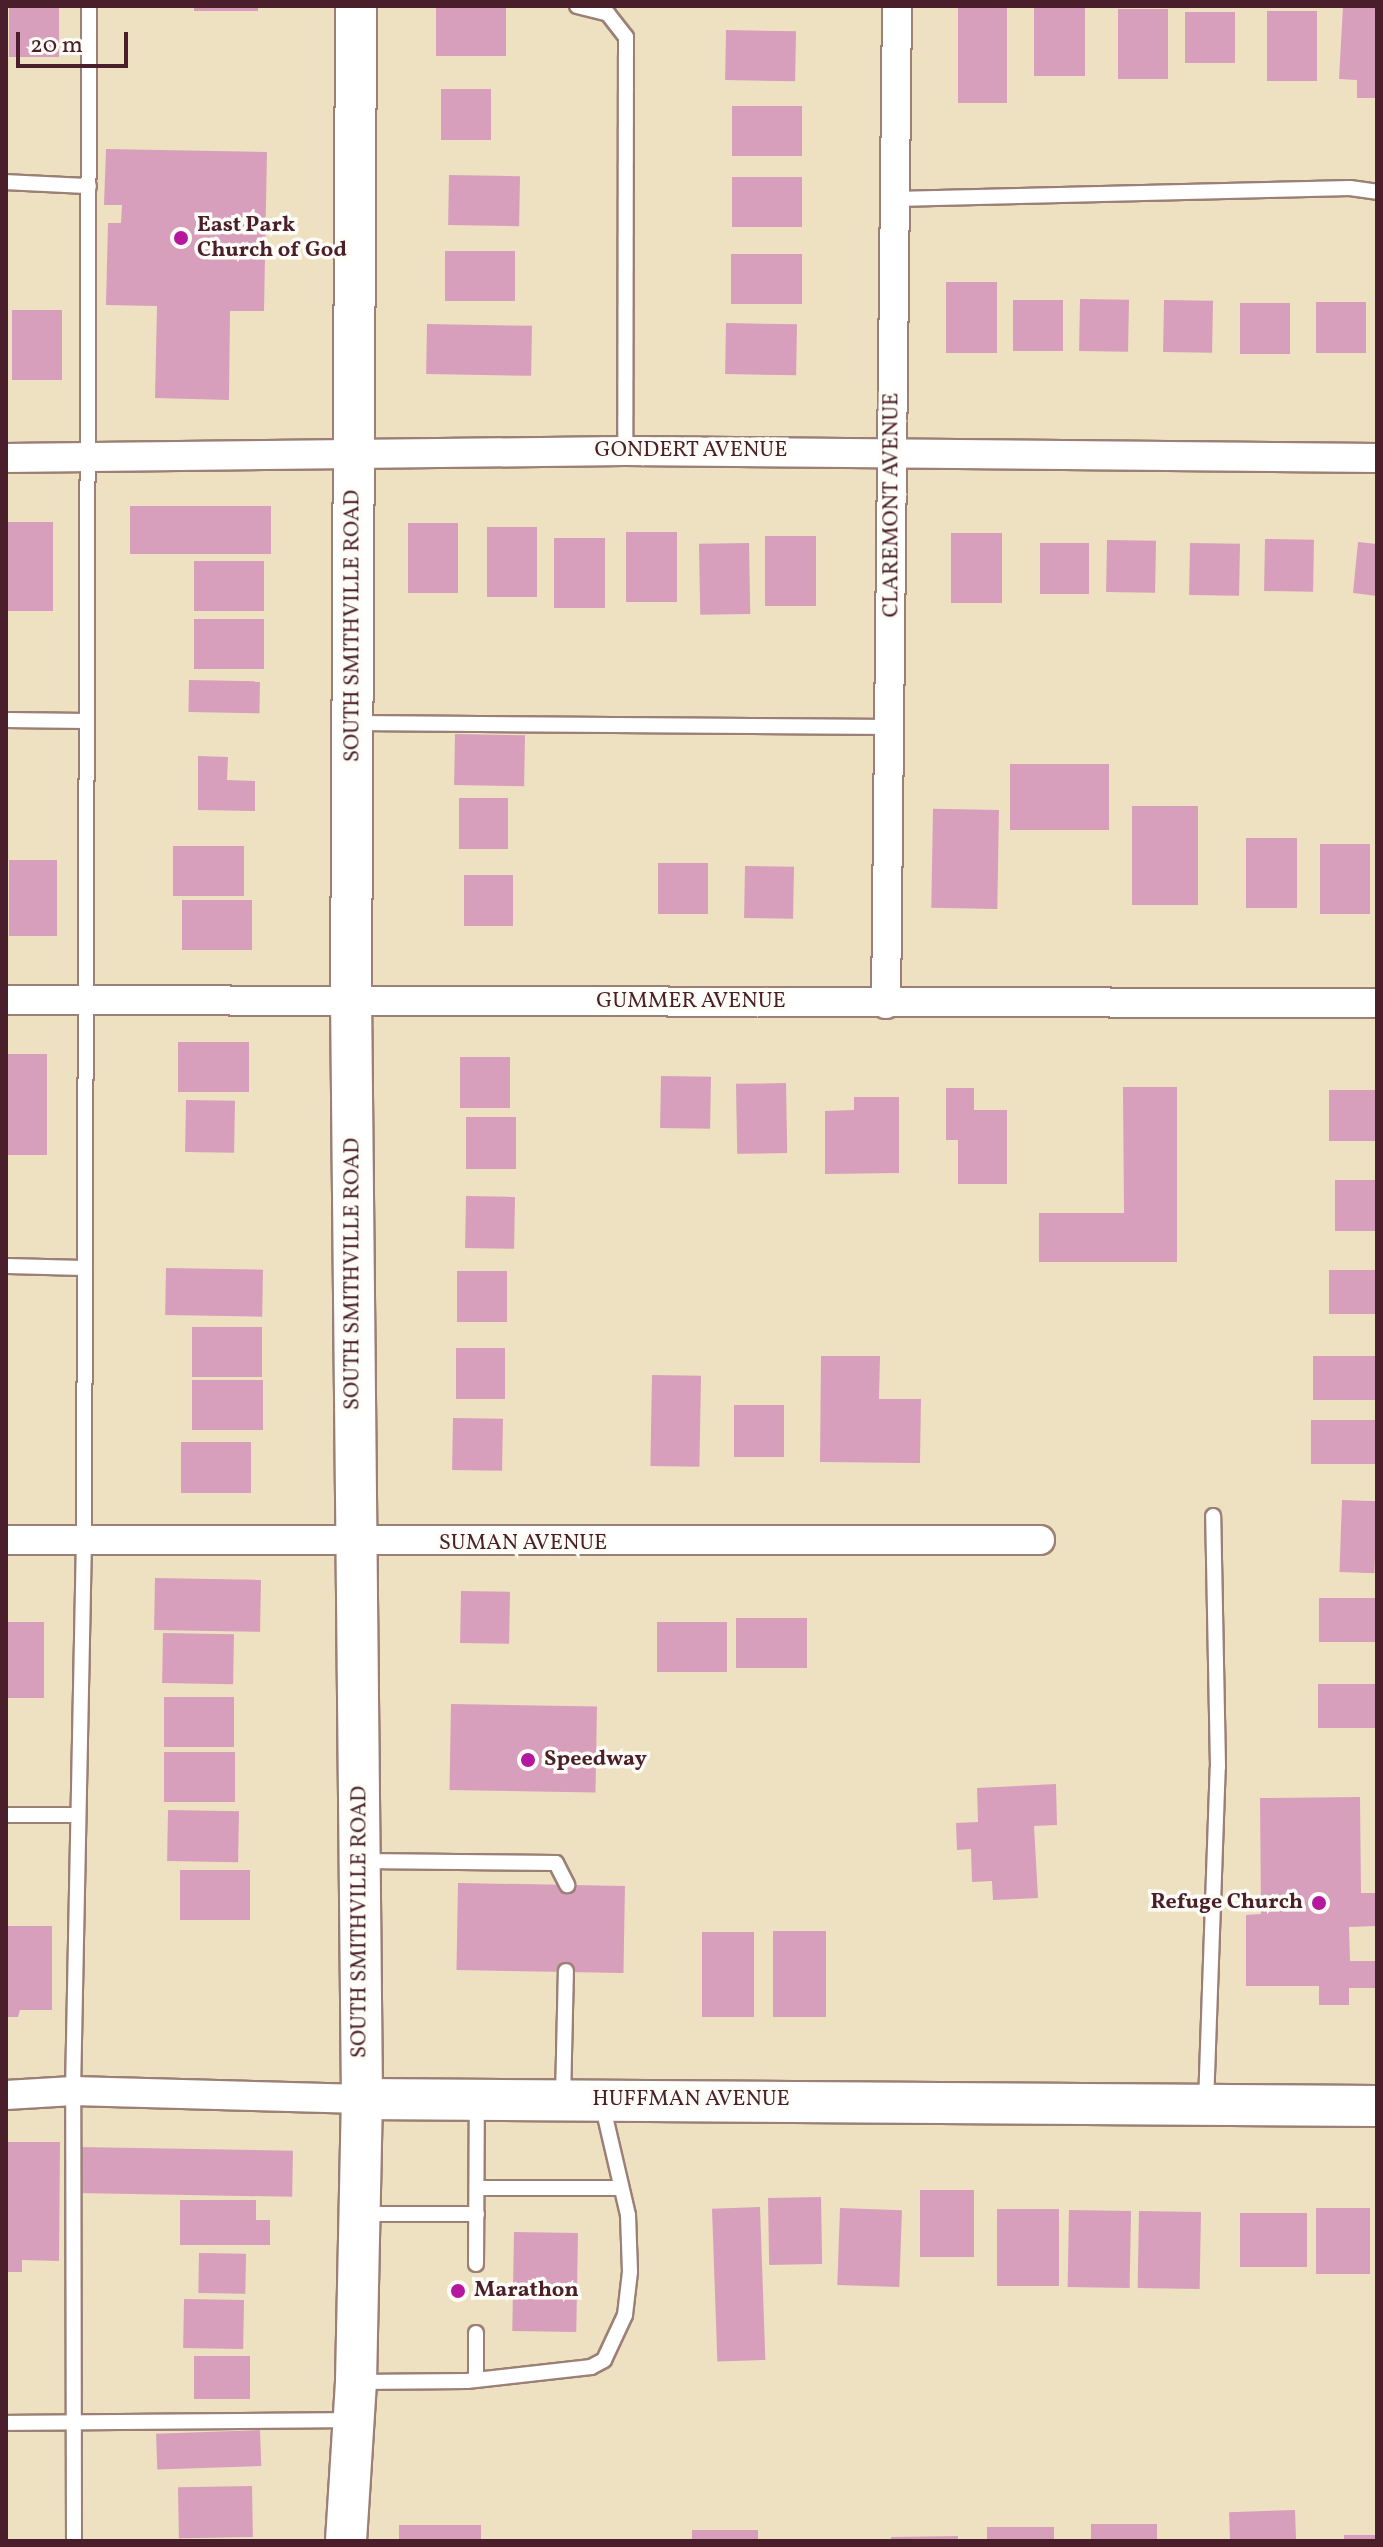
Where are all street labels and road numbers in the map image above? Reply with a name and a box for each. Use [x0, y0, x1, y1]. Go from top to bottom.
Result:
street label: CLAREMONT AVENUE [879, 392, 905, 618]
street label: GONDERT AVENUE [594, 438, 788, 464]
street label: SOUTH SMITHVILLE ROAD [340, 490, 366, 762]
street label: GUMMER AVENUE [596, 989, 786, 1015]
street label: SOUTH SMITHVILLE ROAD [340, 1138, 366, 1410]
street label: SUMAN AVENUE [439, 1531, 607, 1557]
street label: SOUTH SMITHVILLE ROAD [347, 1786, 373, 2058]
street label: HUFFMAN AVENUE [592, 2087, 790, 2113]

